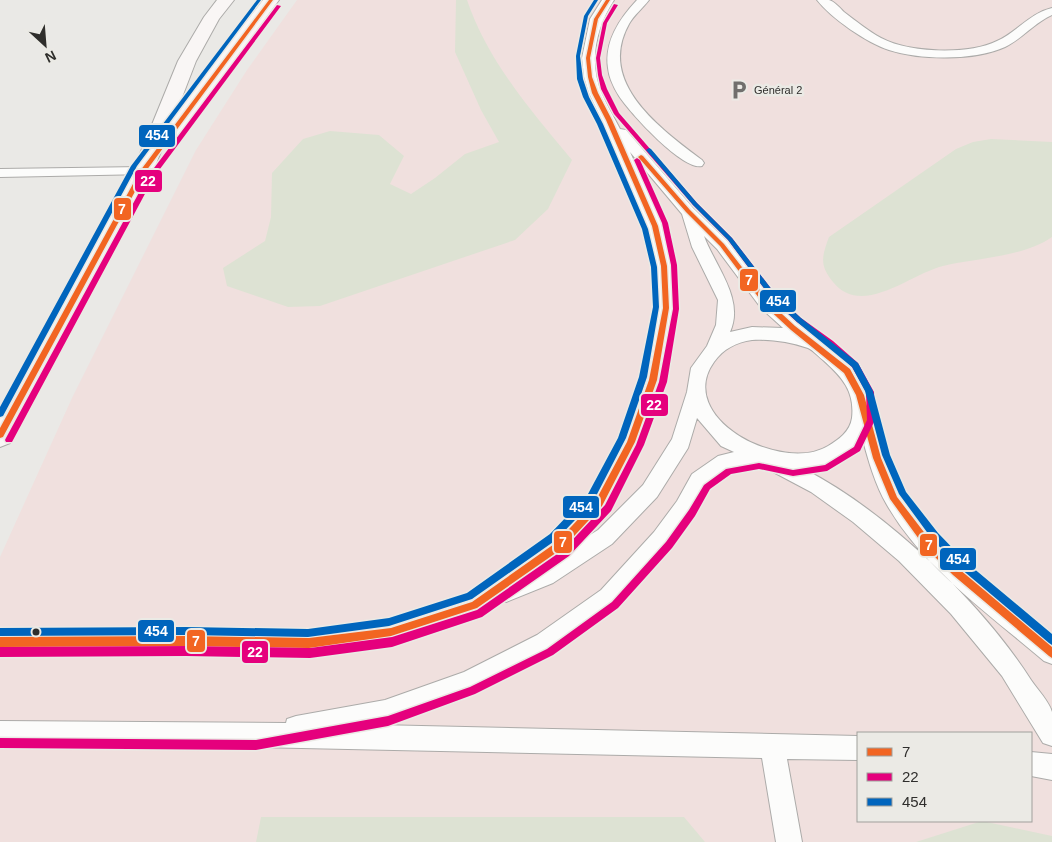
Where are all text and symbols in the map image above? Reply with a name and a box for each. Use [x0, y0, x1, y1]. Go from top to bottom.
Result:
north arrow [20, 20, 70, 70]
text: N [43, 47, 59, 66]
parking icon: Général 2 [728, 79, 750, 101]
place label: Général 2 [754, 84, 802, 96]
line badge: 454 [138, 124, 176, 148]
text: 454 [145, 127, 169, 143]
line badge: 22 [134, 169, 163, 193]
text: 22 [140, 173, 156, 189]
line badge: 7 [113, 197, 132, 221]
text: 7 [118, 201, 126, 217]
line badge: 7 [739, 268, 759, 292]
text: 7 [745, 272, 753, 288]
line badge: 454 [759, 289, 797, 313]
text: 454 [766, 293, 790, 309]
line badge: 22 [640, 393, 669, 417]
text: 22 [646, 397, 662, 413]
line badge: 454 [562, 495, 600, 519]
text: 454 [569, 499, 593, 515]
line badge: 7 [553, 530, 573, 554]
line badge: 7 [919, 533, 938, 557]
text: 7 [559, 534, 567, 550]
text: 7 [925, 537, 933, 553]
line badge: 454 [939, 547, 977, 571]
text: 454 [946, 551, 970, 567]
line badge: 454 [137, 619, 175, 643]
text: 454 [144, 623, 168, 639]
unlabelled marker [31, 627, 41, 637]
line badge: 7 [186, 629, 206, 653]
text: 7 [192, 633, 200, 649]
line badge: 22 [241, 640, 269, 664]
text: 22 [247, 644, 263, 660]
legend [857, 732, 1032, 822]
text: 7 [902, 743, 910, 760]
text: 22 [902, 768, 919, 785]
text: 454 [902, 793, 927, 810]

